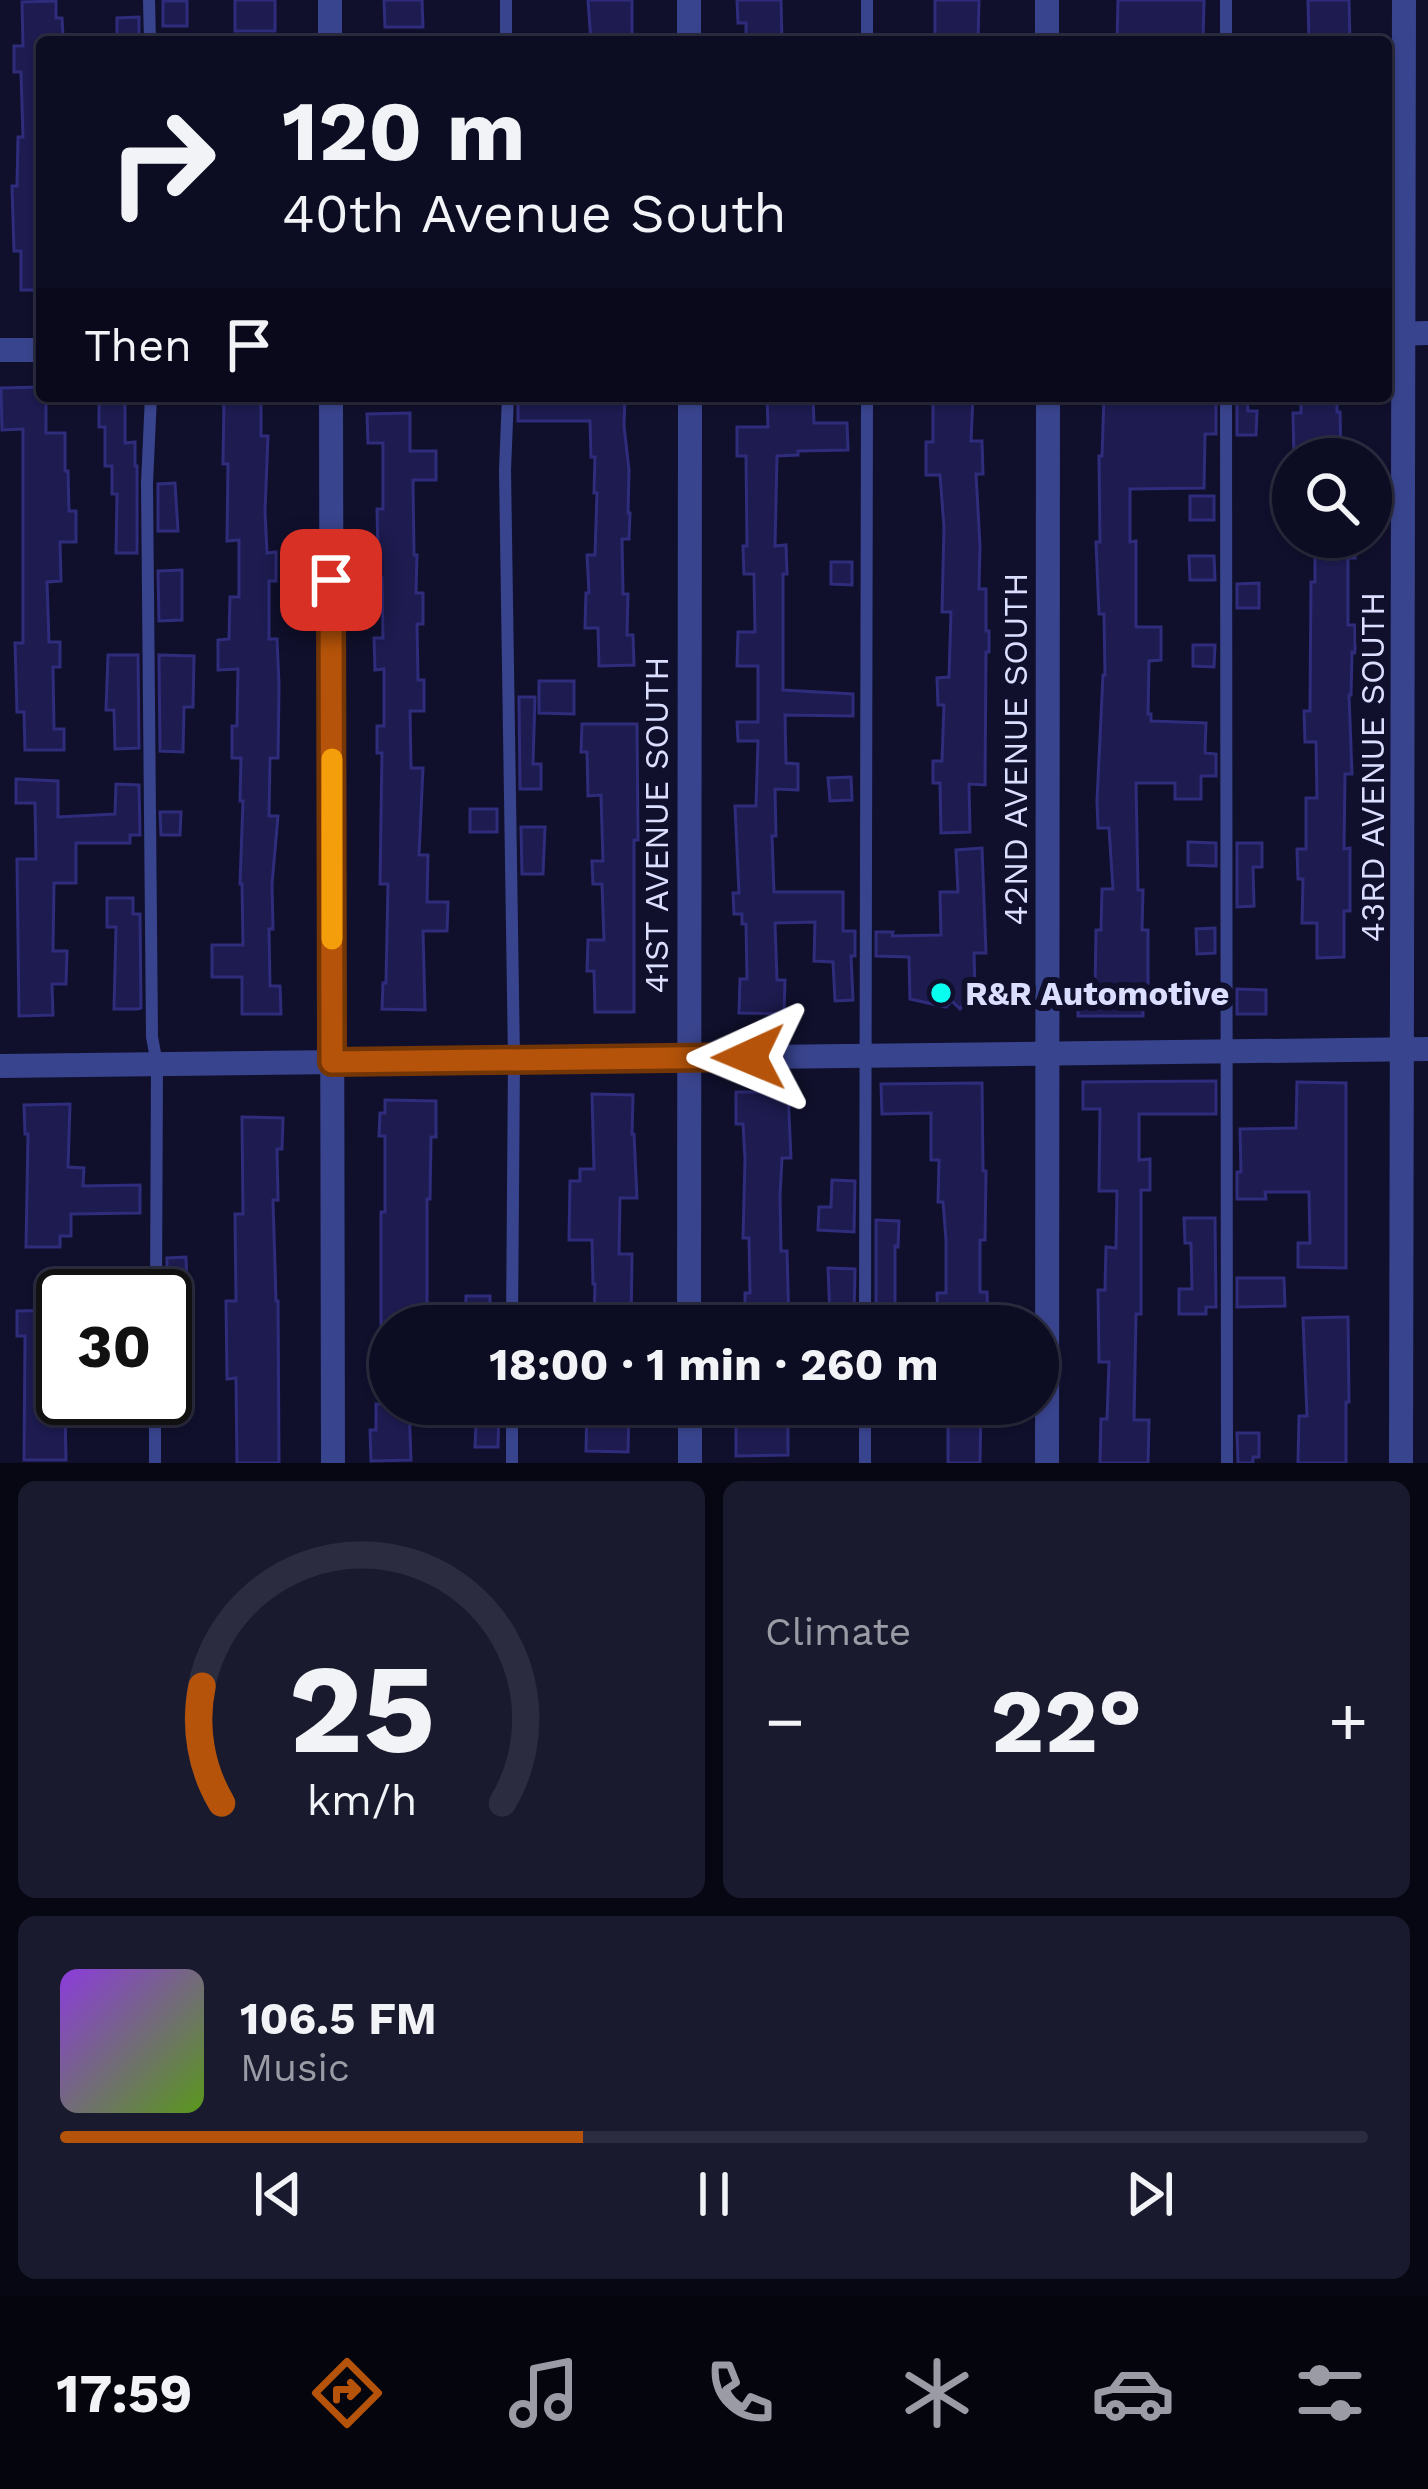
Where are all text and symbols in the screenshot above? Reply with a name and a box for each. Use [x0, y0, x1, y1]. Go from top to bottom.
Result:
text: 120 m [282, 82, 525, 180]
icon: right [84, 84, 240, 240]
text: 40th Avenue South [282, 182, 787, 245]
icon: arrive [216, 312, 282, 378]
text: Then [84, 319, 192, 372]
map controls [1272, 438, 1392, 558]
button: search [1272, 438, 1392, 558]
pin [280, 529, 382, 631]
icon: arrive [298, 547, 364, 613]
street label: 42ND AVENUE SOUTH [996, 573, 1035, 925]
street label: 43RD AVENUE SOUTH [1353, 592, 1392, 942]
street label: 41ST AVENUE SOUTH [637, 656, 676, 994]
place label: R&R Automotive [965, 974, 1229, 1013]
marker: R&R Automotive [928, 980, 954, 1006]
position arrow [686, 994, 812, 1120]
speed limit sign: 30 [36, 1269, 192, 1425]
text: 18:00 · 1 min · 260 m [489, 1338, 939, 1391]
text: Climate [765, 1609, 911, 1654]
text: 25 [288, 1636, 435, 1782]
text: 22° [991, 1668, 1142, 1774]
text: − [765, 1683, 805, 1760]
text: + [1328, 1683, 1368, 1760]
text: km/h [306, 1774, 417, 1824]
text: 106.5 FM [240, 1992, 437, 2045]
text: Music [240, 2045, 350, 2090]
icon: previous [245, 2161, 311, 2227]
icon: pause [681, 2161, 747, 2227]
icon: next [1117, 2161, 1183, 2227]
icon: directions [305, 2351, 389, 2435]
icon: music [502, 2351, 586, 2435]
icon: phone [698, 2351, 782, 2435]
icon: climate [895, 2351, 979, 2435]
icon: car [1091, 2351, 1175, 2435]
icon: filters [1288, 2351, 1372, 2435]
text: 17:59 [56, 2362, 192, 2425]

